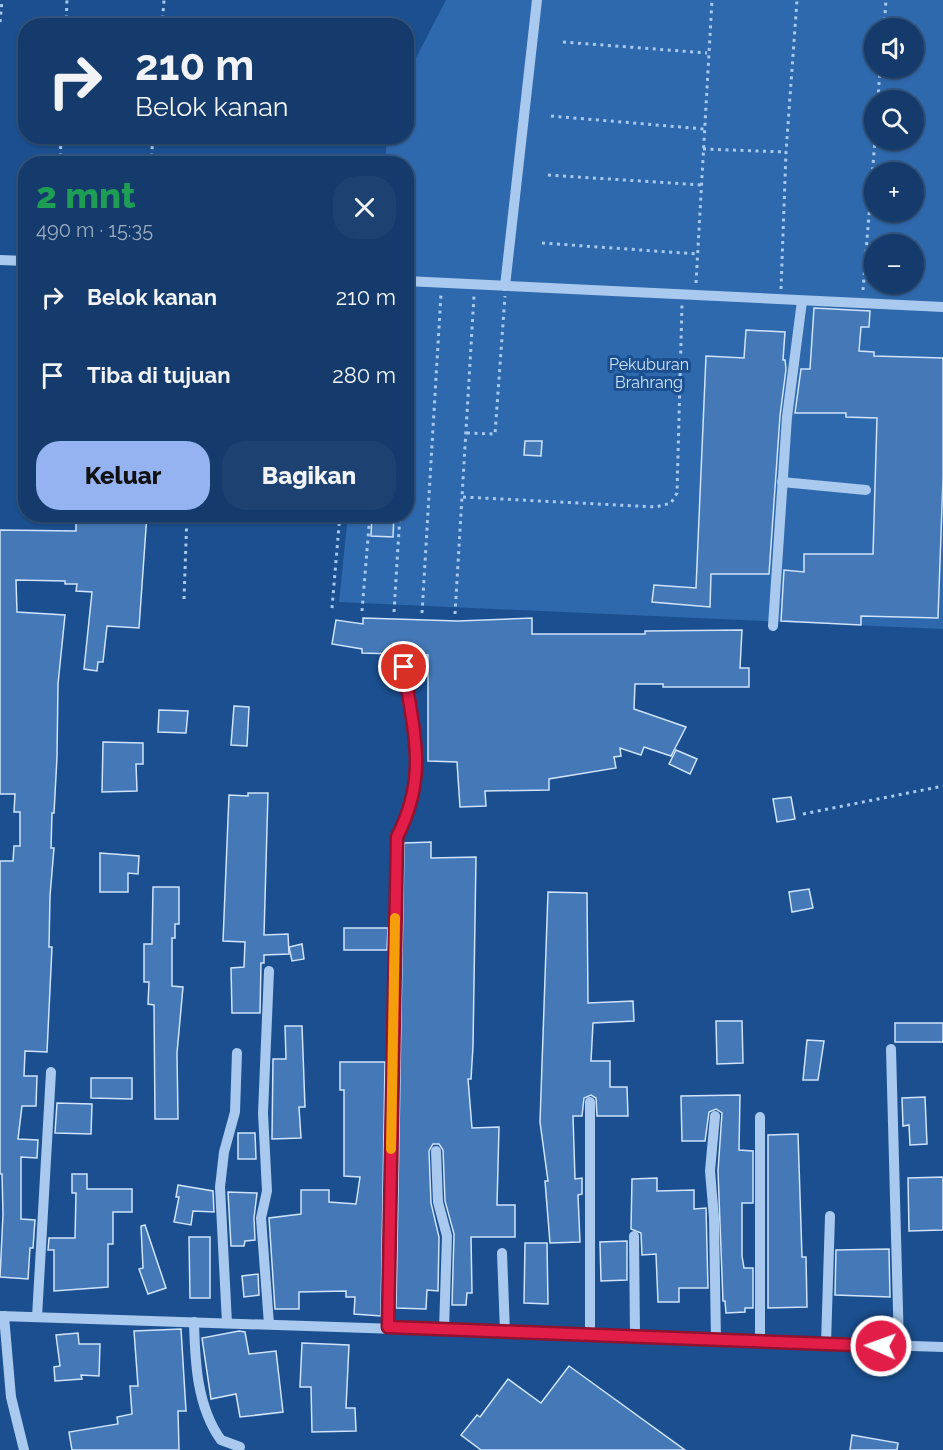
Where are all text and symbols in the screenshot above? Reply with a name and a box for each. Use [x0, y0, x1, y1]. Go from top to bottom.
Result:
map controls [864, 18, 924, 294]
button: sound [864, 18, 924, 78]
text: 210 m [135, 41, 254, 90]
icon: right [36, 42, 114, 120]
button: search [864, 90, 924, 150]
text: Belok kanan [135, 91, 289, 122]
button: + [864, 162, 924, 222]
text: 2 mnt [36, 174, 135, 216]
button: close [333, 176, 396, 239]
text: 490 m · 15:35 [36, 218, 153, 242]
button: − [864, 234, 924, 294]
icon: right [36, 281, 69, 314]
text: Belok kanan [87, 284, 217, 310]
text: 210 m [336, 284, 396, 310]
park label: Pekuburan Brahrang [609, 355, 689, 392]
icon: arrive [36, 359, 69, 392]
text: Tiba di tujuan [87, 362, 230, 388]
text: 280 m [332, 362, 396, 388]
button: Keluar [36, 441, 210, 510]
button: Bagikan [222, 441, 396, 510]
pin [378, 641, 429, 692]
icon: arrive [387, 650, 420, 683]
position arrow [849, 1314, 913, 1378]

